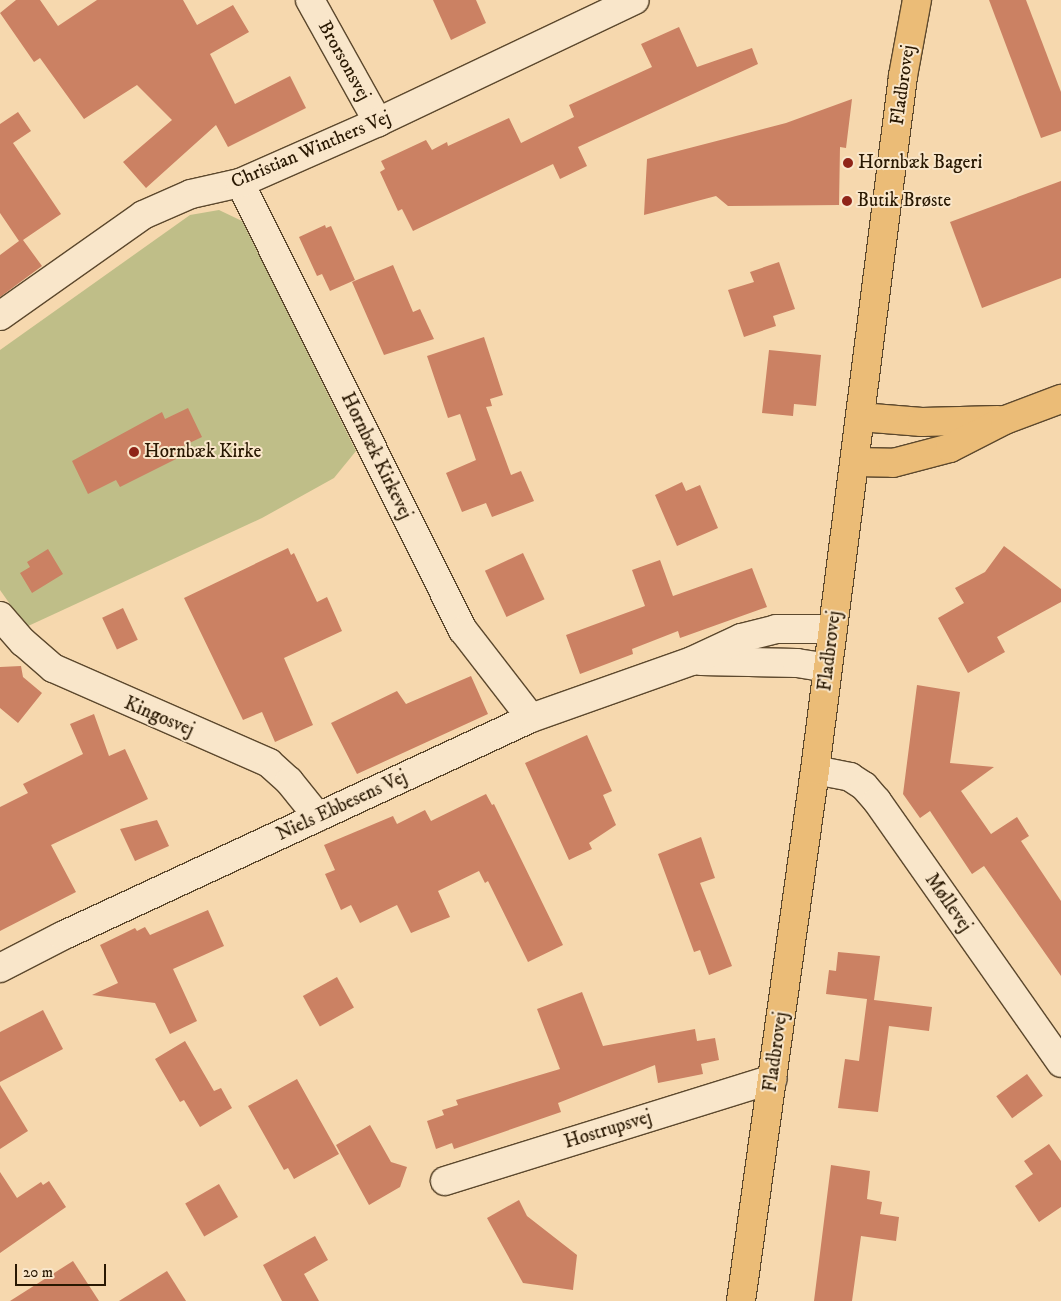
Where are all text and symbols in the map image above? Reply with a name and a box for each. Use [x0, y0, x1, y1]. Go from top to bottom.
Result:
street label: Brorsonsvej [313, 17, 375, 105]
street label: Fladbrovej [886, 43, 920, 127]
street label: Christian Winthers Vej [228, 106, 394, 194]
place label: Hornbæk Bageri [858, 152, 982, 174]
marker: Hornbæk Bageri [842, 157, 854, 169]
place label: Butik Brøste [857, 190, 951, 212]
marker: Butik Brøste [841, 195, 853, 207]
street label: Hornbæk Kirkevej [335, 389, 417, 523]
place label: Hornbæk Kirke [144, 441, 261, 463]
marker: Hornbæk Kirke [128, 446, 140, 458]
street label: Fladbrovej [814, 610, 846, 692]
street label: Kingosvej [121, 692, 197, 742]
street label: Niels Ebbesens Vej [273, 766, 411, 846]
street label: Møllevej [920, 869, 976, 937]
street label: Fladbrovej [759, 1010, 793, 1094]
street label: Hostrupsvej [562, 1106, 654, 1154]
scale bar [18, 1254, 109, 1286]
text: 20 m [23, 1263, 53, 1282]

